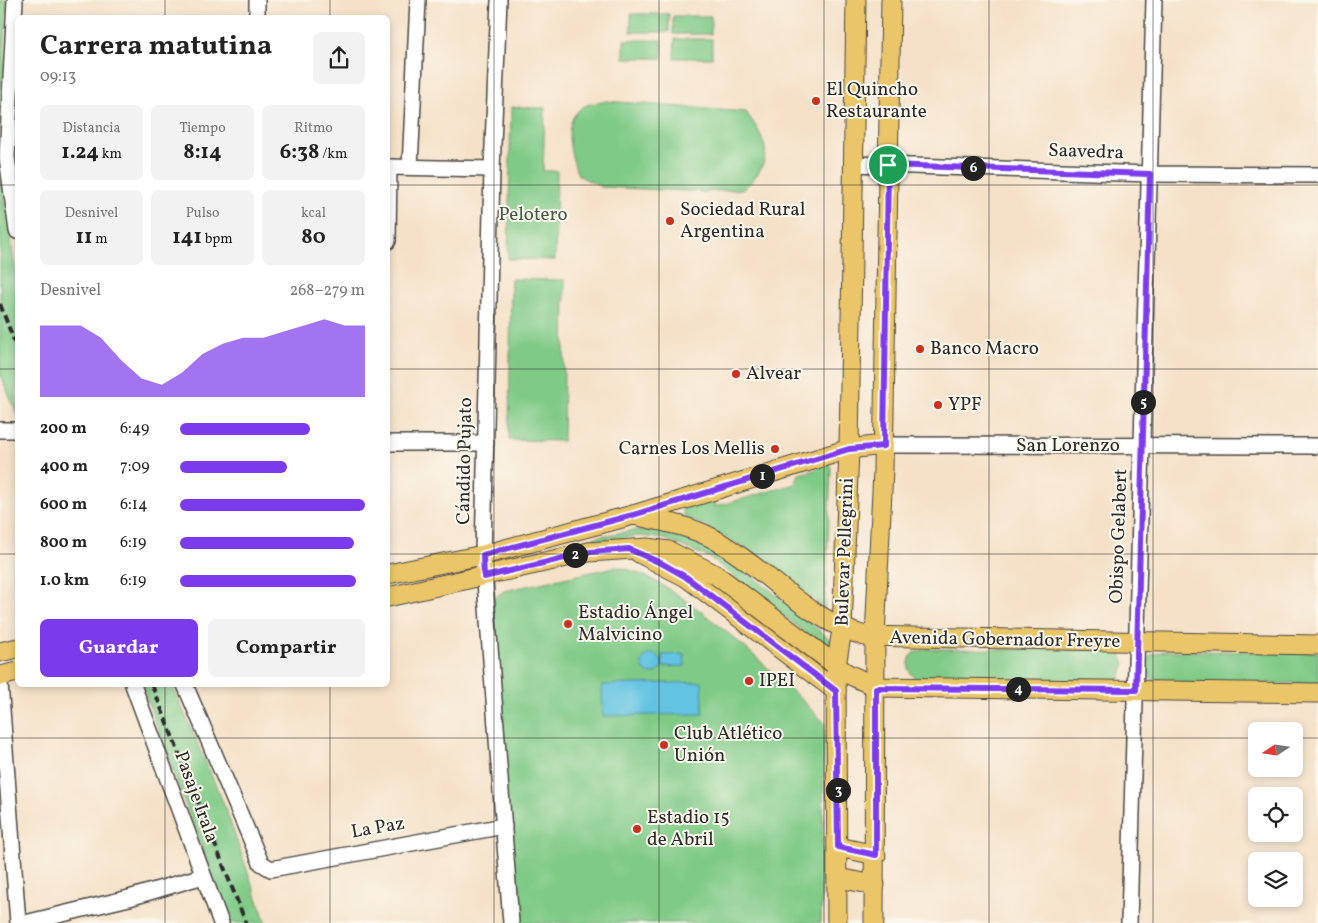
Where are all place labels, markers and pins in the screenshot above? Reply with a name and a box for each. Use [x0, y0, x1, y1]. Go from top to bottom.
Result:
place label: El Quincho Restaurante [826, 77, 927, 125]
marker: El Quincho Restaurante [810, 95, 822, 107]
pin [867, 144, 909, 186]
pin: 6 [960, 156, 986, 180]
place label: Sociedad Rural Argentina [680, 197, 806, 245]
marker: Sociedad Rural Argentina [664, 215, 676, 227]
place label: Banco Macro [930, 336, 1039, 362]
marker: Banco Macro [914, 343, 926, 355]
place label: Alvear [746, 361, 801, 387]
marker: Alvear [730, 368, 742, 380]
pin: 5 [1130, 390, 1156, 414]
place label: YPF [948, 392, 982, 418]
marker: YPF [932, 399, 944, 411]
place label: Carnes Los Mellis [619, 436, 765, 462]
marker: Carnes Los Mellis [769, 443, 781, 455]
pin: 1 [750, 464, 774, 488]
pin: 2 [562, 542, 588, 568]
place label: Estadio Ángel Malvicino [578, 600, 693, 648]
marker: Estadio Ángel Malvicino [562, 618, 574, 630]
place label: IPEI [759, 668, 795, 694]
marker: IPEI [743, 675, 755, 687]
pin: 4 [1006, 676, 1030, 702]
place label: Club Atlético Unión [674, 721, 782, 769]
marker: Club Atlético Unión [658, 739, 670, 751]
pin: 3 [826, 778, 850, 802]
place label: Estadio 15 de Abril [647, 805, 730, 853]
marker: Estadio 15 de Abril [631, 823, 643, 835]

